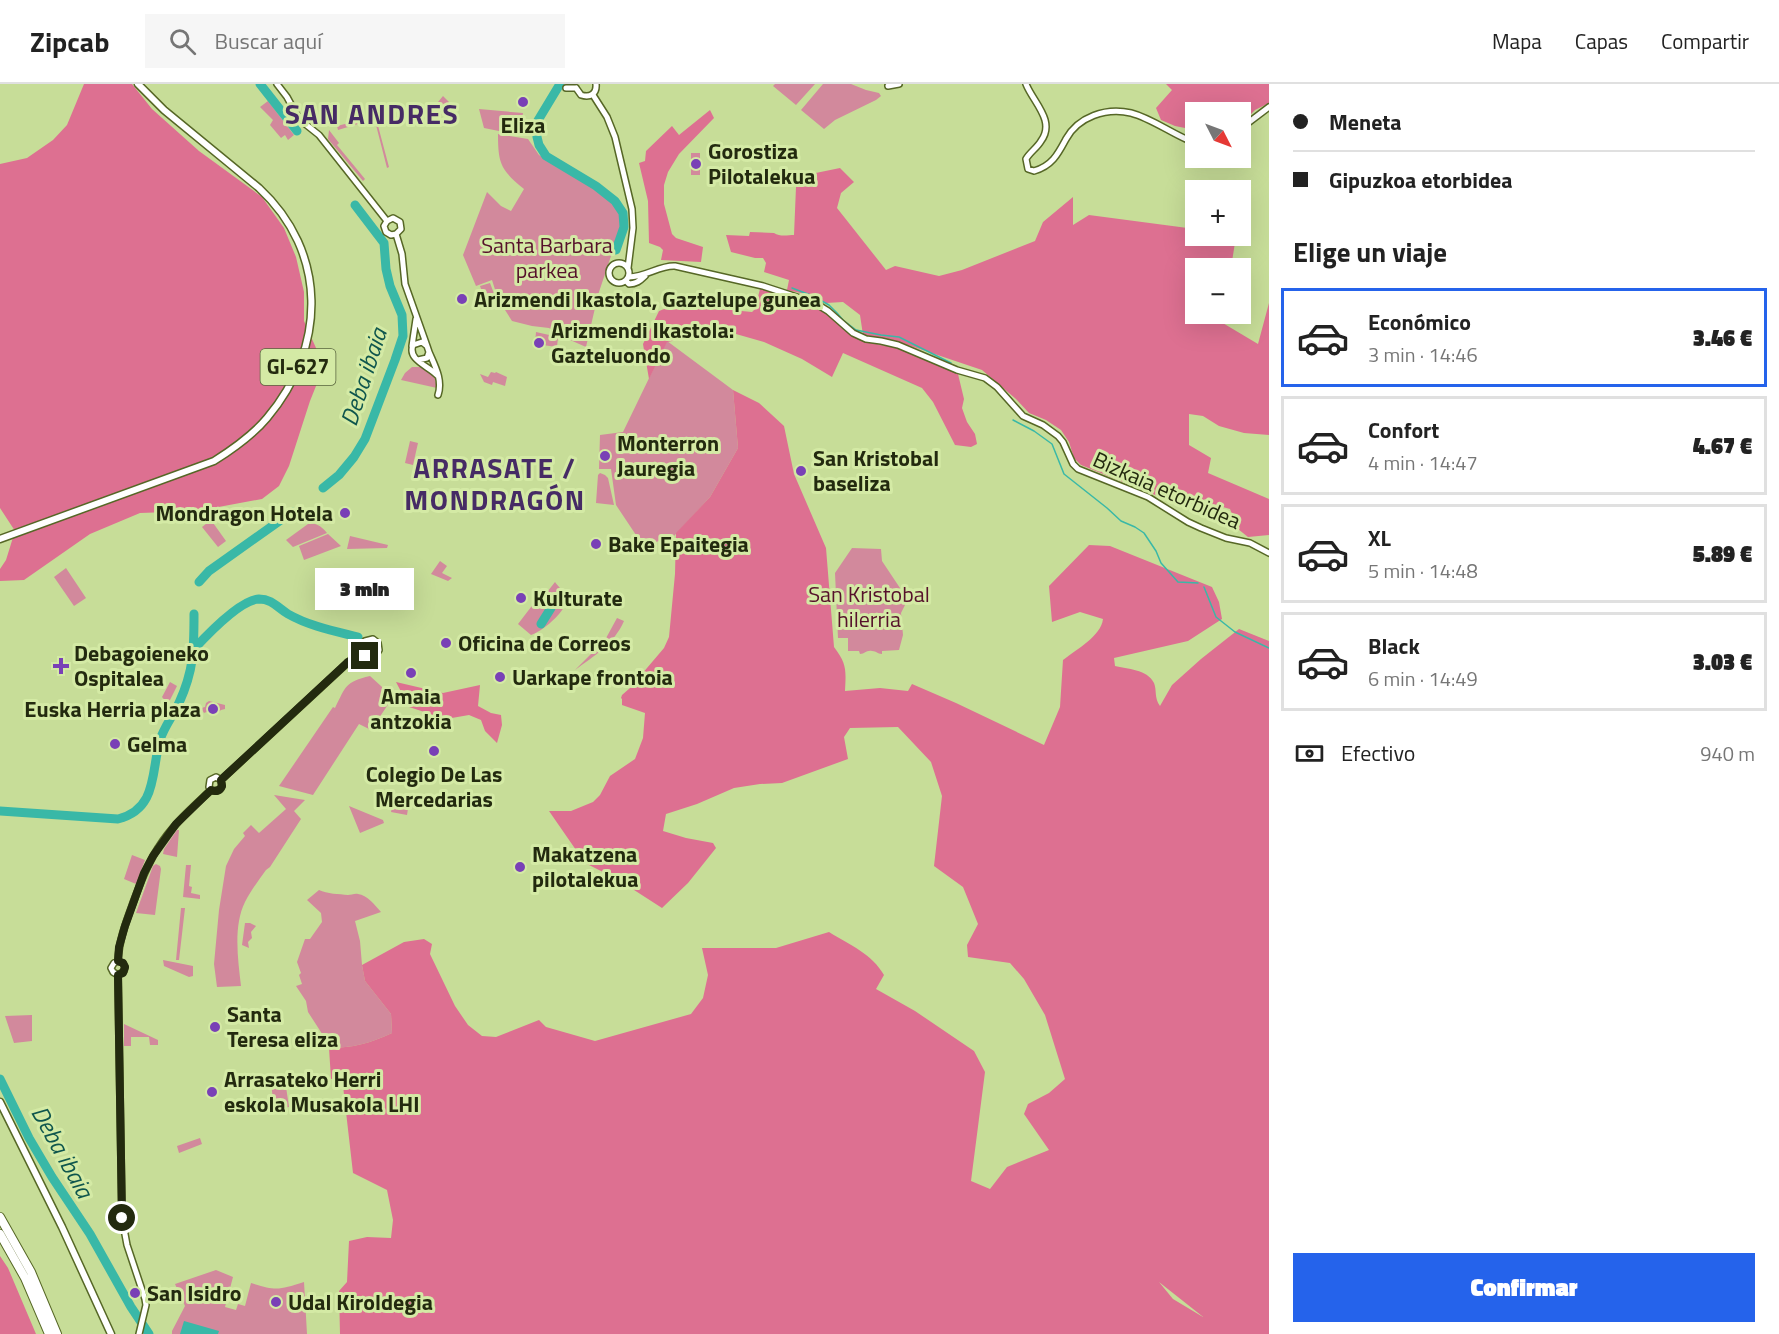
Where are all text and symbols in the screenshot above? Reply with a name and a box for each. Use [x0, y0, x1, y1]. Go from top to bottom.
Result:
search box [145, 14, 565, 68]
text: Zipcab [30, 20, 109, 63]
text: Buscar aquí [214, 24, 322, 58]
icon: search [166, 25, 199, 58]
text: Mapa [1492, 25, 1542, 57]
text: Capas [1575, 25, 1628, 57]
text: Compartir [1661, 25, 1749, 57]
district label: SAN ANDRES [285, 92, 459, 135]
marker: Eliza [516, 95, 530, 109]
north arrow [1185, 102, 1251, 168]
map controls [1185, 102, 1251, 324]
text: Meneta [1329, 105, 1402, 139]
place label: Eliza [500, 108, 546, 142]
place label: Gorostiza Pilotalekua [708, 134, 815, 193]
marker: Gorostiza Pilotalekua [689, 157, 703, 171]
text: Gipuzkoa etorbidea [1329, 163, 1512, 197]
button: + [1185, 180, 1251, 246]
park label: Santa Barbara parkea [481, 228, 613, 287]
text: Elige un viaje [1293, 231, 1447, 272]
button: − [1185, 258, 1251, 324]
place label: Arizmendi Ikastola, Gaztelupe gunea [474, 282, 821, 316]
marker: Arizmendi Ikastola, Gaztelupe gunea [455, 292, 469, 306]
text: Económico [1368, 305, 1471, 339]
icon: car [1296, 311, 1350, 365]
place label: Arizmendi Ikastola: Gazteluondo [551, 313, 734, 372]
water label: Deba ibaia [330, 321, 396, 430]
text: 3.46 € [1693, 321, 1752, 355]
marker: Arizmendi Ikastola: Gazteluondo [532, 336, 546, 350]
text: 3 min · 14:46 [1368, 339, 1478, 370]
road number: GI-627 [260, 349, 336, 385]
text: Confort [1368, 413, 1439, 447]
icon: car [1296, 419, 1350, 473]
place label: Monterron Jauregia [617, 426, 719, 485]
text: 4.67 € [1693, 429, 1752, 463]
place label: San Kristobal baseliza [813, 441, 939, 500]
street label: Bizkaia etorbidea [1088, 442, 1246, 538]
district label: ARRASATE / MONDRAGÓN [404, 446, 586, 521]
text: 4 min · 14:47 [1368, 447, 1478, 478]
marker: Monterron Jauregia [598, 449, 612, 463]
marker: San Kristobal baseliza [794, 464, 808, 478]
place label: Mondragon Hotela [156, 496, 333, 530]
marker: Mondragon Hotela [338, 506, 352, 520]
text: XL [1368, 521, 1391, 555]
place label: Bake Epaitegia [608, 527, 749, 561]
icon: car [1296, 527, 1350, 581]
marker: Bake Epaitegia [589, 537, 603, 551]
text: 5.89 € [1693, 537, 1752, 571]
text: 5 min · 14:48 [1368, 555, 1478, 586]
callout: 3 min [316, 569, 415, 611]
text: 3 min [340, 573, 389, 604]
park label: San Kristobal hilerria [808, 577, 930, 636]
place label: Kulturate [533, 581, 623, 615]
marker: Kulturate [514, 591, 528, 605]
place label: Oficina de Correos [458, 626, 631, 660]
text: Black [1368, 629, 1420, 663]
icon: car [1296, 635, 1350, 689]
place label: Debagoieneko Ospitalea [74, 636, 209, 695]
marker: Oficina de Correos [439, 636, 453, 650]
route end [351, 642, 378, 669]
text: 3.03 € [1693, 645, 1752, 679]
marker: Debagoieneko Ospitalea [52, 657, 70, 675]
place label: Uarkape frontoia [512, 660, 673, 694]
text: 6 min · 14:49 [1368, 663, 1478, 694]
marker: Amaia antzokia [404, 666, 418, 680]
marker: Uarkape frontoia [493, 670, 507, 684]
place label: Amaia antzokia [370, 679, 452, 738]
place label: Euska Herria plaza [24, 692, 201, 726]
marker: Euska Herria plaza [206, 702, 220, 716]
place label: Gelma [127, 727, 187, 761]
text: Efectivo [1341, 736, 1415, 770]
marker: Gelma [108, 737, 122, 751]
icon: cash [1293, 737, 1326, 770]
text: 940 m [1700, 738, 1755, 769]
marker: Colegio De Las Mercedarias [427, 744, 441, 758]
place label: Colegio De Las Mercedarias [366, 757, 502, 816]
place label: Makatzena pilotalekua [532, 837, 638, 896]
marker: Makatzena pilotalekua [513, 860, 527, 874]
place label: Santa Teresa eliza [227, 997, 338, 1056]
marker: Santa Teresa eliza [208, 1020, 222, 1034]
place label: Arrasateko Herri eskola Musakola LHI [224, 1062, 420, 1121]
marker: Arrasateko Herri eskola Musakola LHI [205, 1085, 219, 1099]
water label: Deba ibaia [23, 1099, 104, 1206]
route start [108, 1204, 135, 1231]
button: Confirmar [1293, 1253, 1755, 1322]
place label: San Isidro [147, 1276, 242, 1310]
place label: Udal Kiroldegia [288, 1285, 433, 1319]
marker: San Isidro [128, 1286, 142, 1300]
marker: Udal Kiroldegia [269, 1295, 283, 1309]

